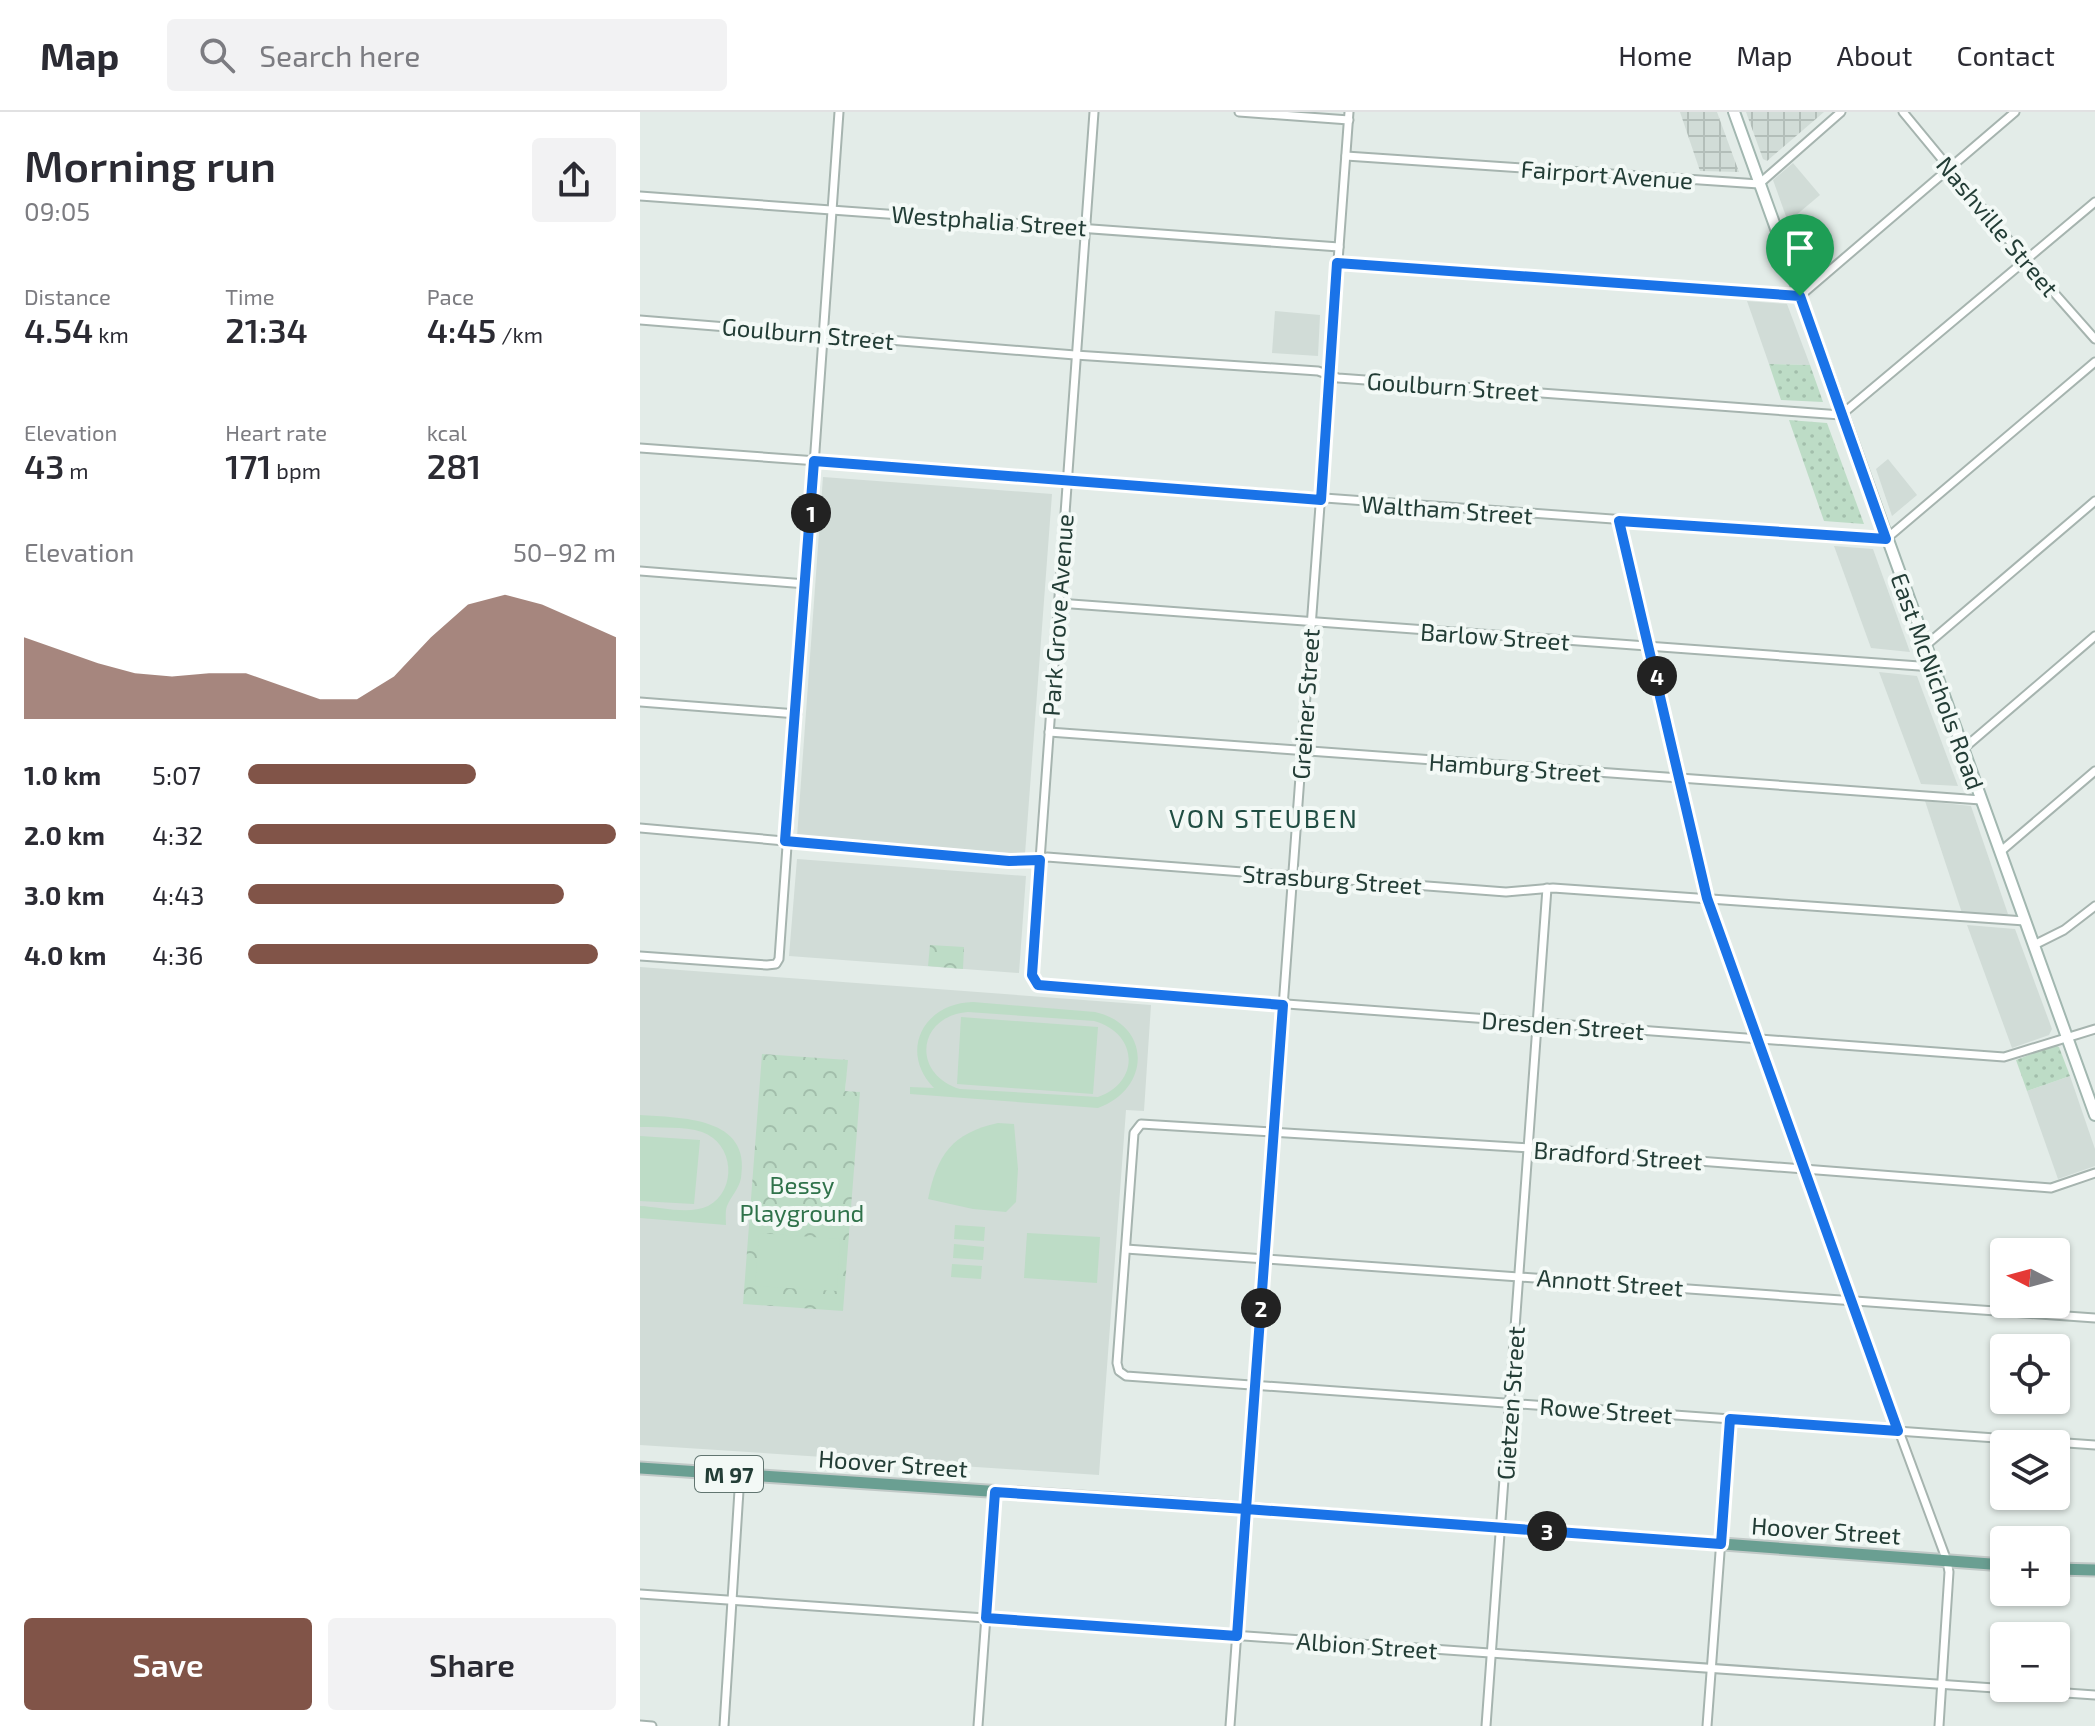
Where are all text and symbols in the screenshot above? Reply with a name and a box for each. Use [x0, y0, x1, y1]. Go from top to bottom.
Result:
search box [167, 19, 727, 91]
text: Map [40, 32, 119, 78]
icon: search [195, 33, 239, 77]
text: Search here [259, 37, 420, 73]
text: Home [1618, 38, 1692, 72]
text: Map [1736, 38, 1793, 72]
text: About [1837, 38, 1912, 72]
text: Contact [1956, 38, 2055, 72]
text: Morning run [24, 138, 276, 191]
button: share [532, 138, 616, 222]
street label: Nashville Street [1931, 150, 2065, 302]
street label: Fairport Avenue [1520, 154, 1694, 194]
text: 09:05 [24, 195, 90, 226]
street label: Westphalia Street [890, 199, 1088, 241]
pin [1766, 214, 1834, 296]
icon: arrive [1778, 226, 1822, 270]
text: Distance [24, 283, 111, 309]
text: Time [225, 283, 275, 309]
text: Pace [427, 283, 474, 309]
text: 4.54 [24, 309, 93, 350]
text: 21:34 [225, 309, 308, 350]
text: 4:45 [427, 309, 496, 350]
street label: Goulburn Street [721, 311, 895, 355]
text: km [93, 321, 129, 347]
text: /km [496, 321, 543, 347]
street label: Goulburn Street [1366, 366, 1540, 406]
text: Elevation [24, 419, 117, 445]
text: Heart rate [225, 419, 327, 445]
text: kcal [427, 419, 467, 445]
text: 43 [24, 445, 64, 486]
text: 171 [225, 445, 271, 486]
text: 281 [427, 445, 481, 486]
text: m [64, 457, 89, 483]
text: bpm [271, 457, 321, 483]
street label: Waltham Street [1360, 489, 1534, 529]
pin: 1 [791, 493, 831, 533]
text: 1 [806, 500, 816, 526]
street label: Park Grove Avenue [1035, 513, 1079, 717]
text: Elevation [24, 536, 134, 567]
text: 50–92 m [513, 536, 616, 567]
street label: East McNichols Road [1885, 569, 1991, 793]
street label: Barlow Street [1419, 616, 1571, 656]
street label: Greiner Street [1285, 628, 1325, 780]
pin: 4 [1637, 656, 1677, 696]
text: 4 [1650, 663, 1664, 689]
street label: Hamburg Street [1428, 747, 1602, 787]
text: 1.0 km [24, 759, 101, 790]
text: 5:07 [152, 759, 201, 790]
district label: VON STEUBEN [1169, 802, 1359, 833]
text: 2.0 km [24, 819, 105, 850]
text: 4:32 [152, 819, 203, 850]
street label: Strasburg Street [1241, 858, 1423, 900]
text: 3.0 km [24, 879, 105, 910]
text: 4:43 [152, 879, 205, 910]
text: 4.0 km [24, 939, 106, 970]
text: 4:36 [152, 939, 203, 970]
street label: Dresden Street [1481, 1005, 1645, 1045]
street label: Bradford Street [1533, 1135, 1703, 1175]
park label: Bessy Playground [740, 1170, 864, 1227]
north arrow [1990, 1238, 2070, 1318]
map controls [1990, 1238, 2070, 1702]
street label: Annott Street [1536, 1262, 1684, 1302]
pin: 2 [1241, 1288, 1281, 1328]
text: 2 [1255, 1295, 1267, 1321]
street label: Gietzen Street [1490, 1325, 1530, 1481]
button: locate [1990, 1334, 2070, 1414]
street label: Rowe Street [1539, 1391, 1673, 1429]
button: layers [1990, 1430, 2070, 1510]
street label: Hoover Street [817, 1443, 969, 1483]
road number: M 97 [695, 1456, 763, 1492]
street label: Hoover Street [1750, 1510, 1902, 1550]
pin: 3 [1527, 1511, 1567, 1551]
text: 3 [1541, 1518, 1553, 1544]
button: + [1990, 1526, 2070, 1606]
button: Save [24, 1618, 312, 1710]
button: Share [328, 1618, 616, 1710]
button: − [1990, 1622, 2070, 1702]
street label: Albion Street [1296, 1626, 1438, 1664]

